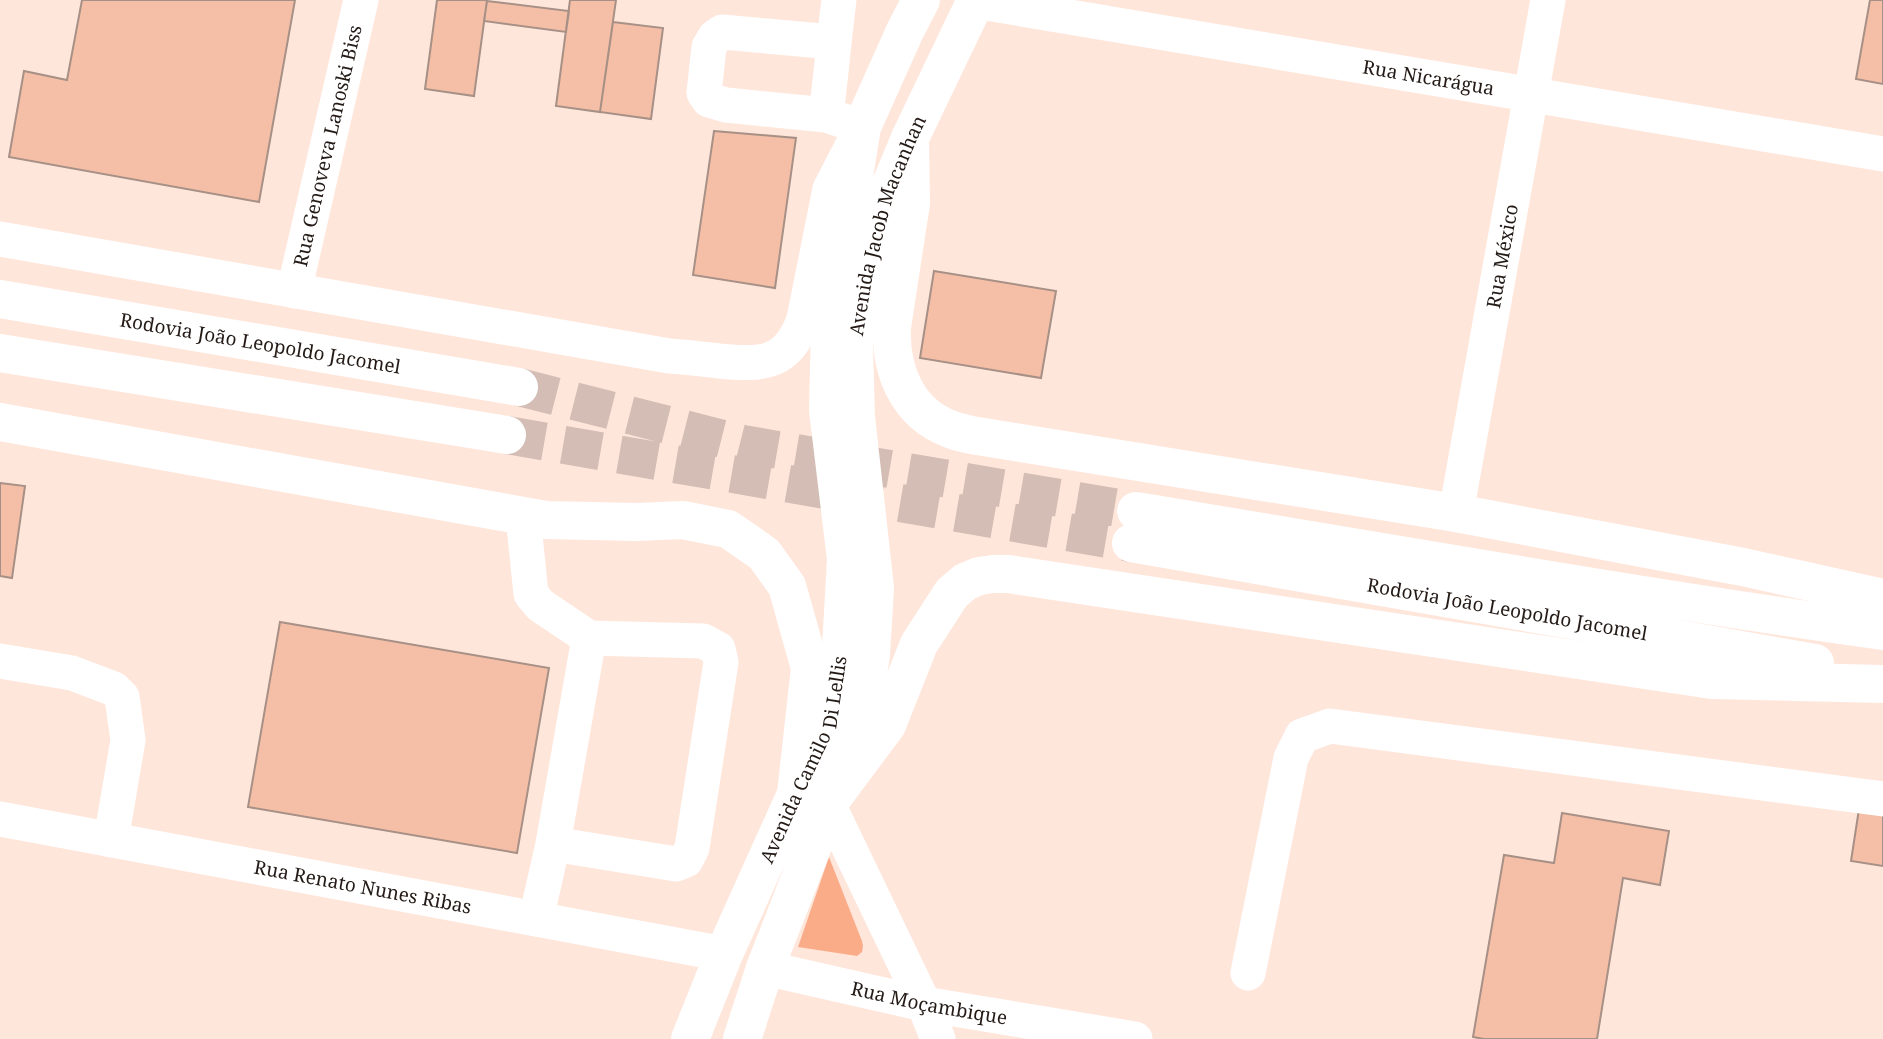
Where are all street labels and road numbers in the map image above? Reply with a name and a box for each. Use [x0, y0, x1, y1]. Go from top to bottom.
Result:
street label: Rua Genoveva Lanoski Biss [287, 22, 368, 269]
street label: Rua Nicarágua [1361, 54, 1496, 101]
street label: Avenida Jacob Macanhan [843, 111, 932, 338]
street label: Rua México [1480, 202, 1524, 310]
street label: Rodovia João Leopoldo Jacomel [118, 307, 403, 380]
street label: Rodovia João Leopoldo Jacomel [1365, 572, 1650, 646]
street label: Avenida Camilo Di Lellis [754, 654, 853, 867]
street label: Rua Renato Nunes Ribas [252, 854, 474, 920]
street label: Rua Moçambique [849, 975, 1009, 1031]

